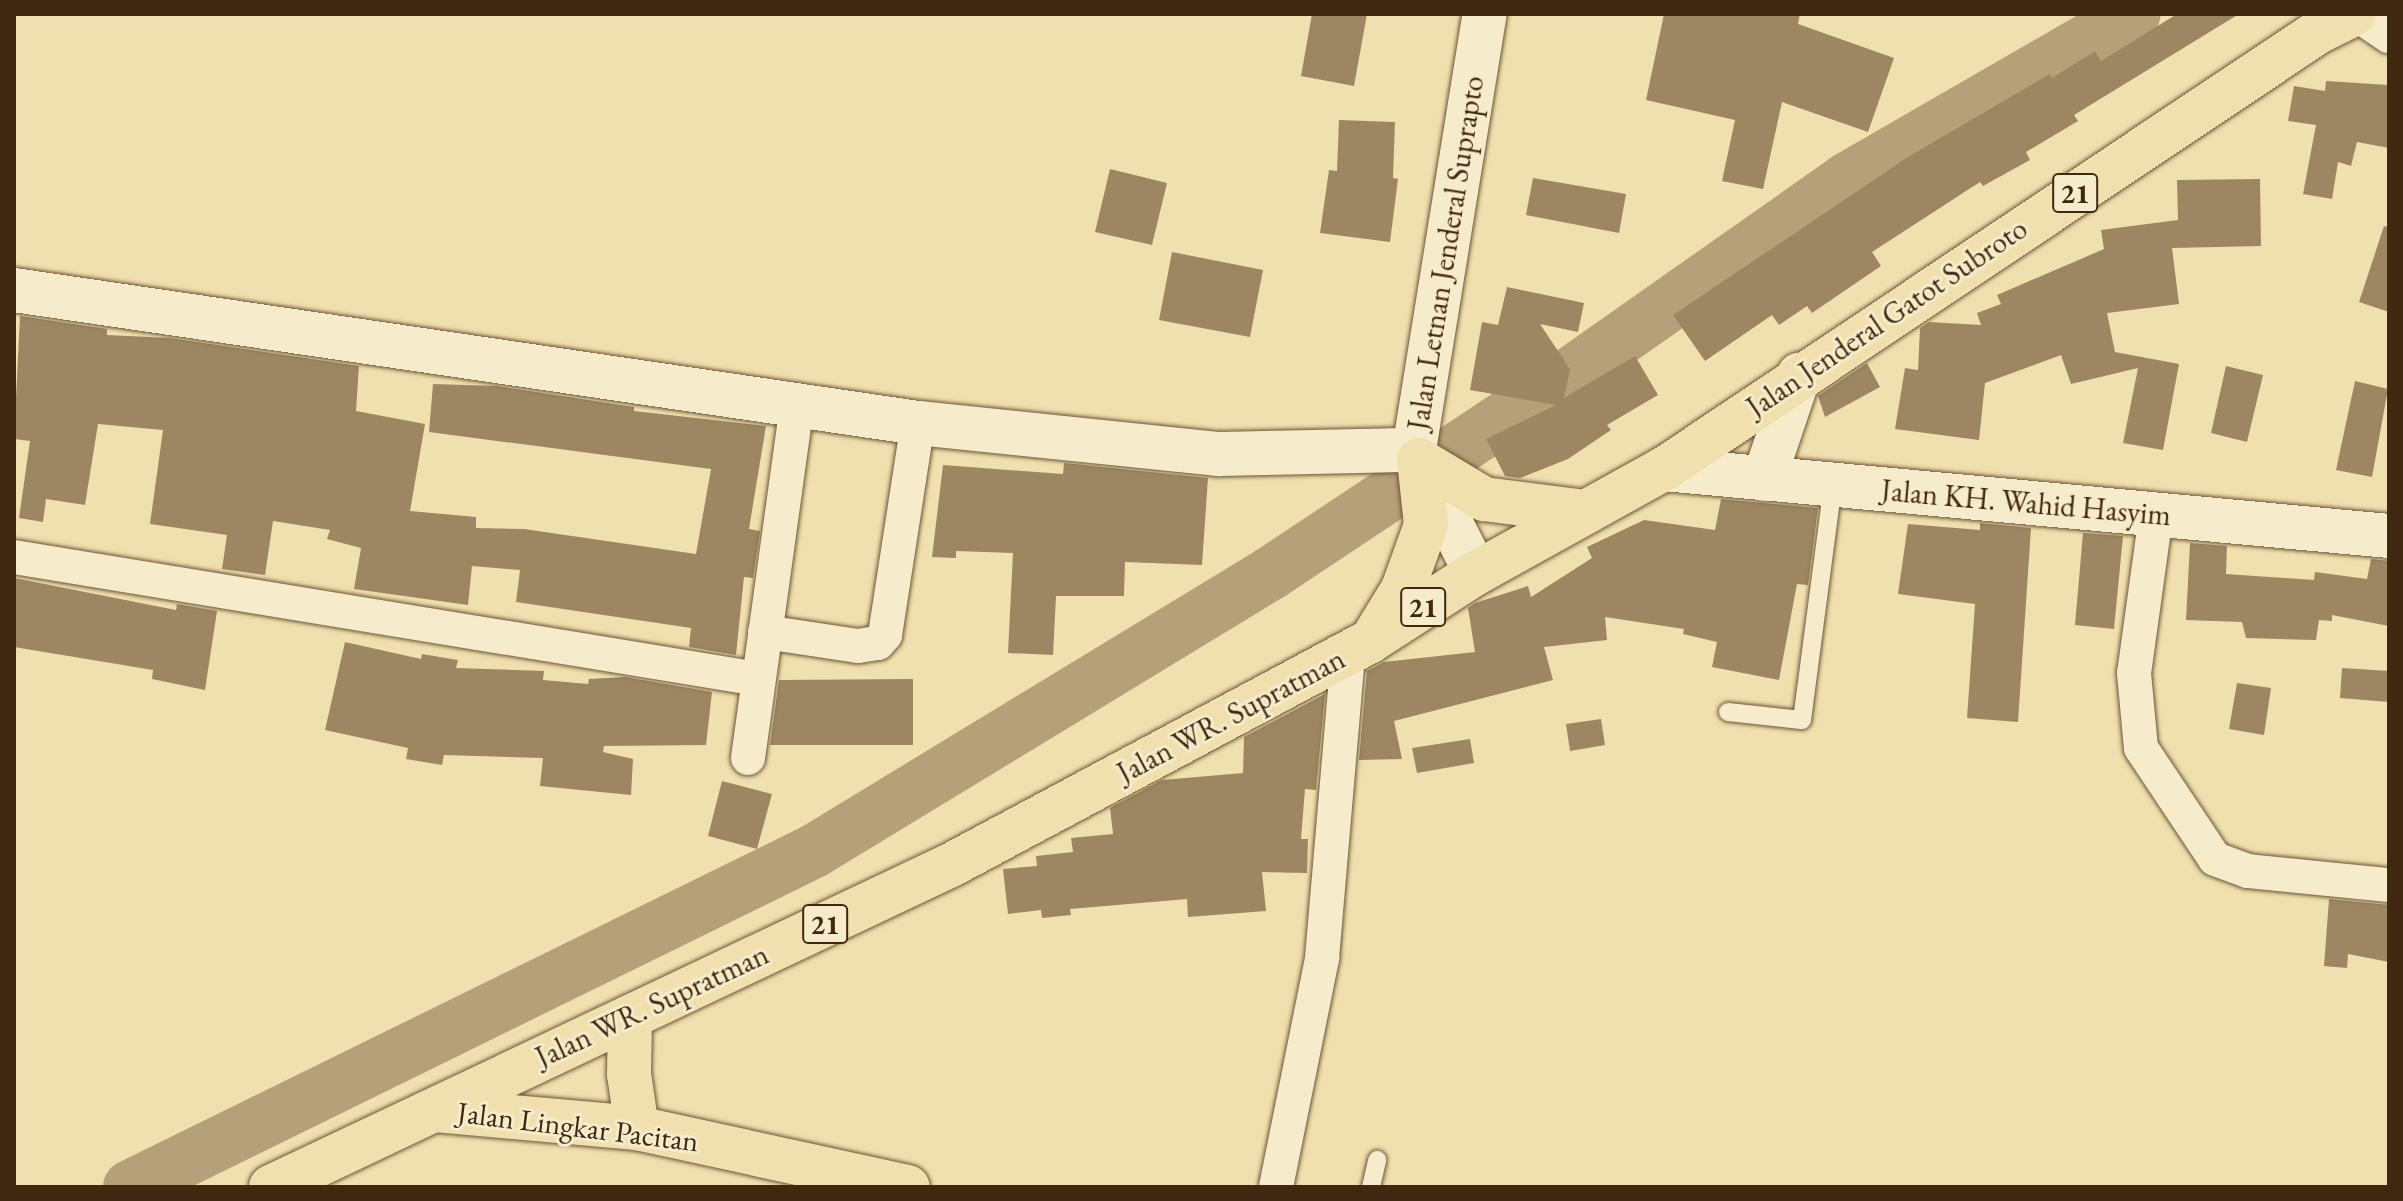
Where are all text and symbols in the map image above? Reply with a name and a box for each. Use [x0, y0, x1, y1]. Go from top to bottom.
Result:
street label: Jalan Letnan Jenderal Suprapto [1400, 73, 1492, 433]
road number: 21 [2051, 169, 2099, 217]
street label: Jalan Jenderal Gatot Subroto [1740, 211, 2034, 425]
street label: Jalan KH. Wahid Hasyim [1880, 472, 2172, 534]
road number: 21 [1399, 583, 1447, 631]
street label: Jalan WR. Supratman [1111, 641, 1351, 791]
road number: 21 [801, 900, 849, 948]
street label: Jalan WR. Supratman [530, 936, 774, 1076]
street label: Jalan Lingkar Pacitan [455, 1094, 701, 1160]

